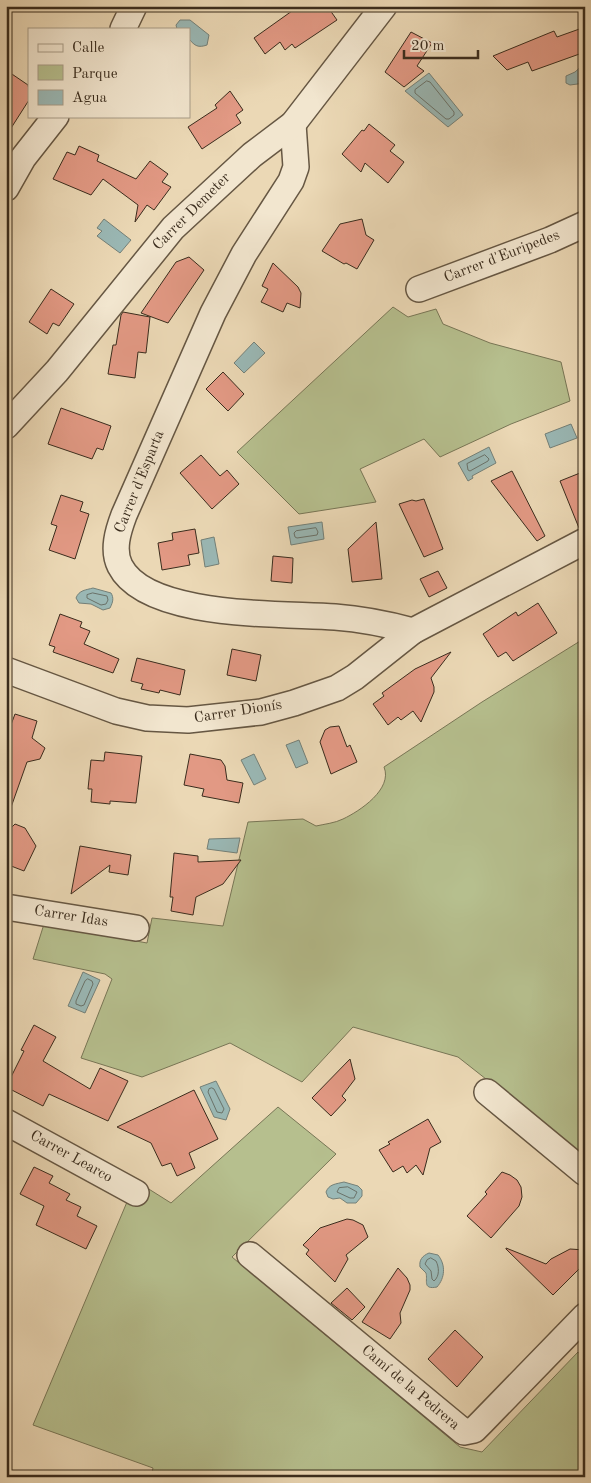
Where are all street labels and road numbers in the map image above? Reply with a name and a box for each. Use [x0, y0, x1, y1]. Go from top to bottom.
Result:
street label: Carrer Demeter [150, 170, 234, 254]
street label: Carrer d'Euripedes [442, 228, 562, 286]
street label: Carrer d'Esparta [113, 428, 168, 535]
street label: Carrer Dionís [193, 698, 283, 726]
street label: Carrer Idas [33, 904, 109, 930]
street label: Carrer Learco [27, 1128, 115, 1186]
street label: Camí de la Pedrera [358, 1343, 462, 1434]

